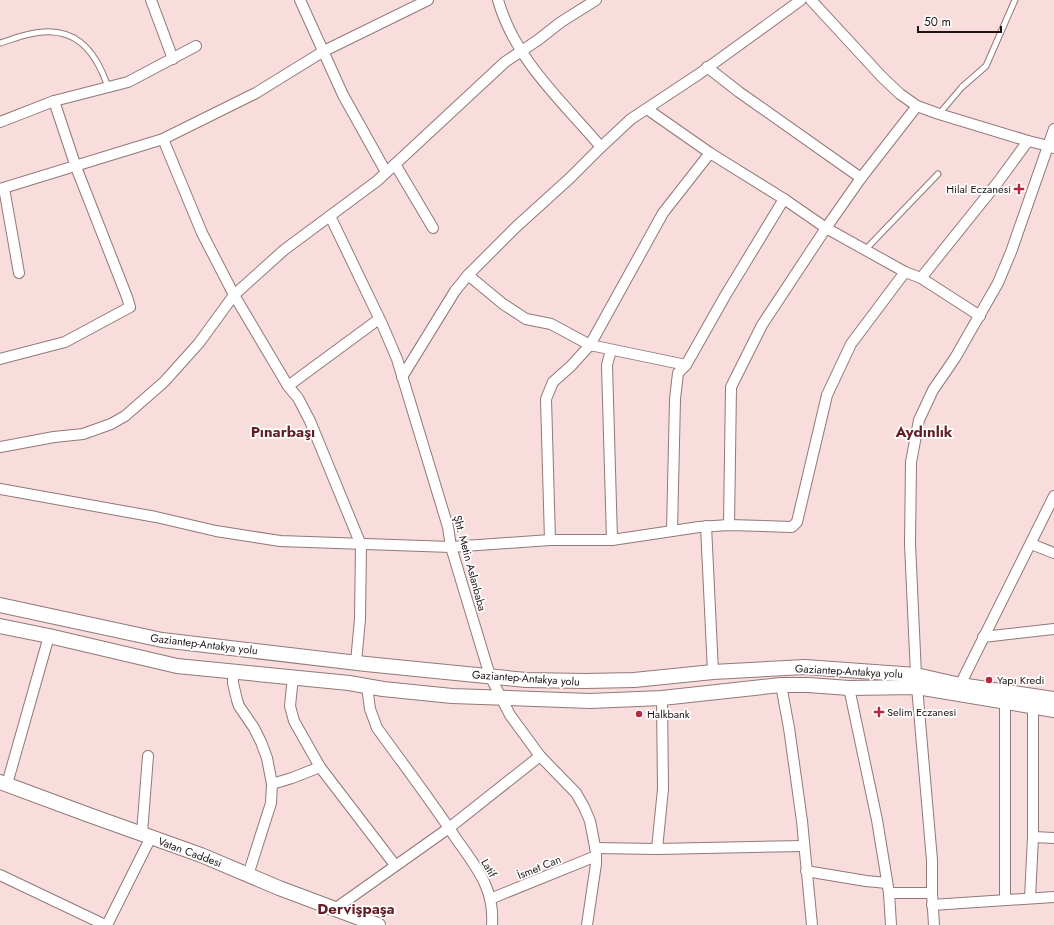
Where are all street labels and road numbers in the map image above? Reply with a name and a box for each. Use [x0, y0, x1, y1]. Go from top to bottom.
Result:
street label: Şht. Metin Aslanbaba [450, 513, 490, 613]
street label: Gaziantep-Antakya yolu [149, 629, 259, 659]
street label: Gaziantep-Antakya yolu [795, 660, 903, 682]
street label: Gaziantep-Antakya yolu [472, 666, 580, 690]
street label: Vatan Caddesi [156, 833, 224, 871]
street label: İsmet Can [515, 851, 563, 883]
street label: Latif [477, 856, 501, 881]

